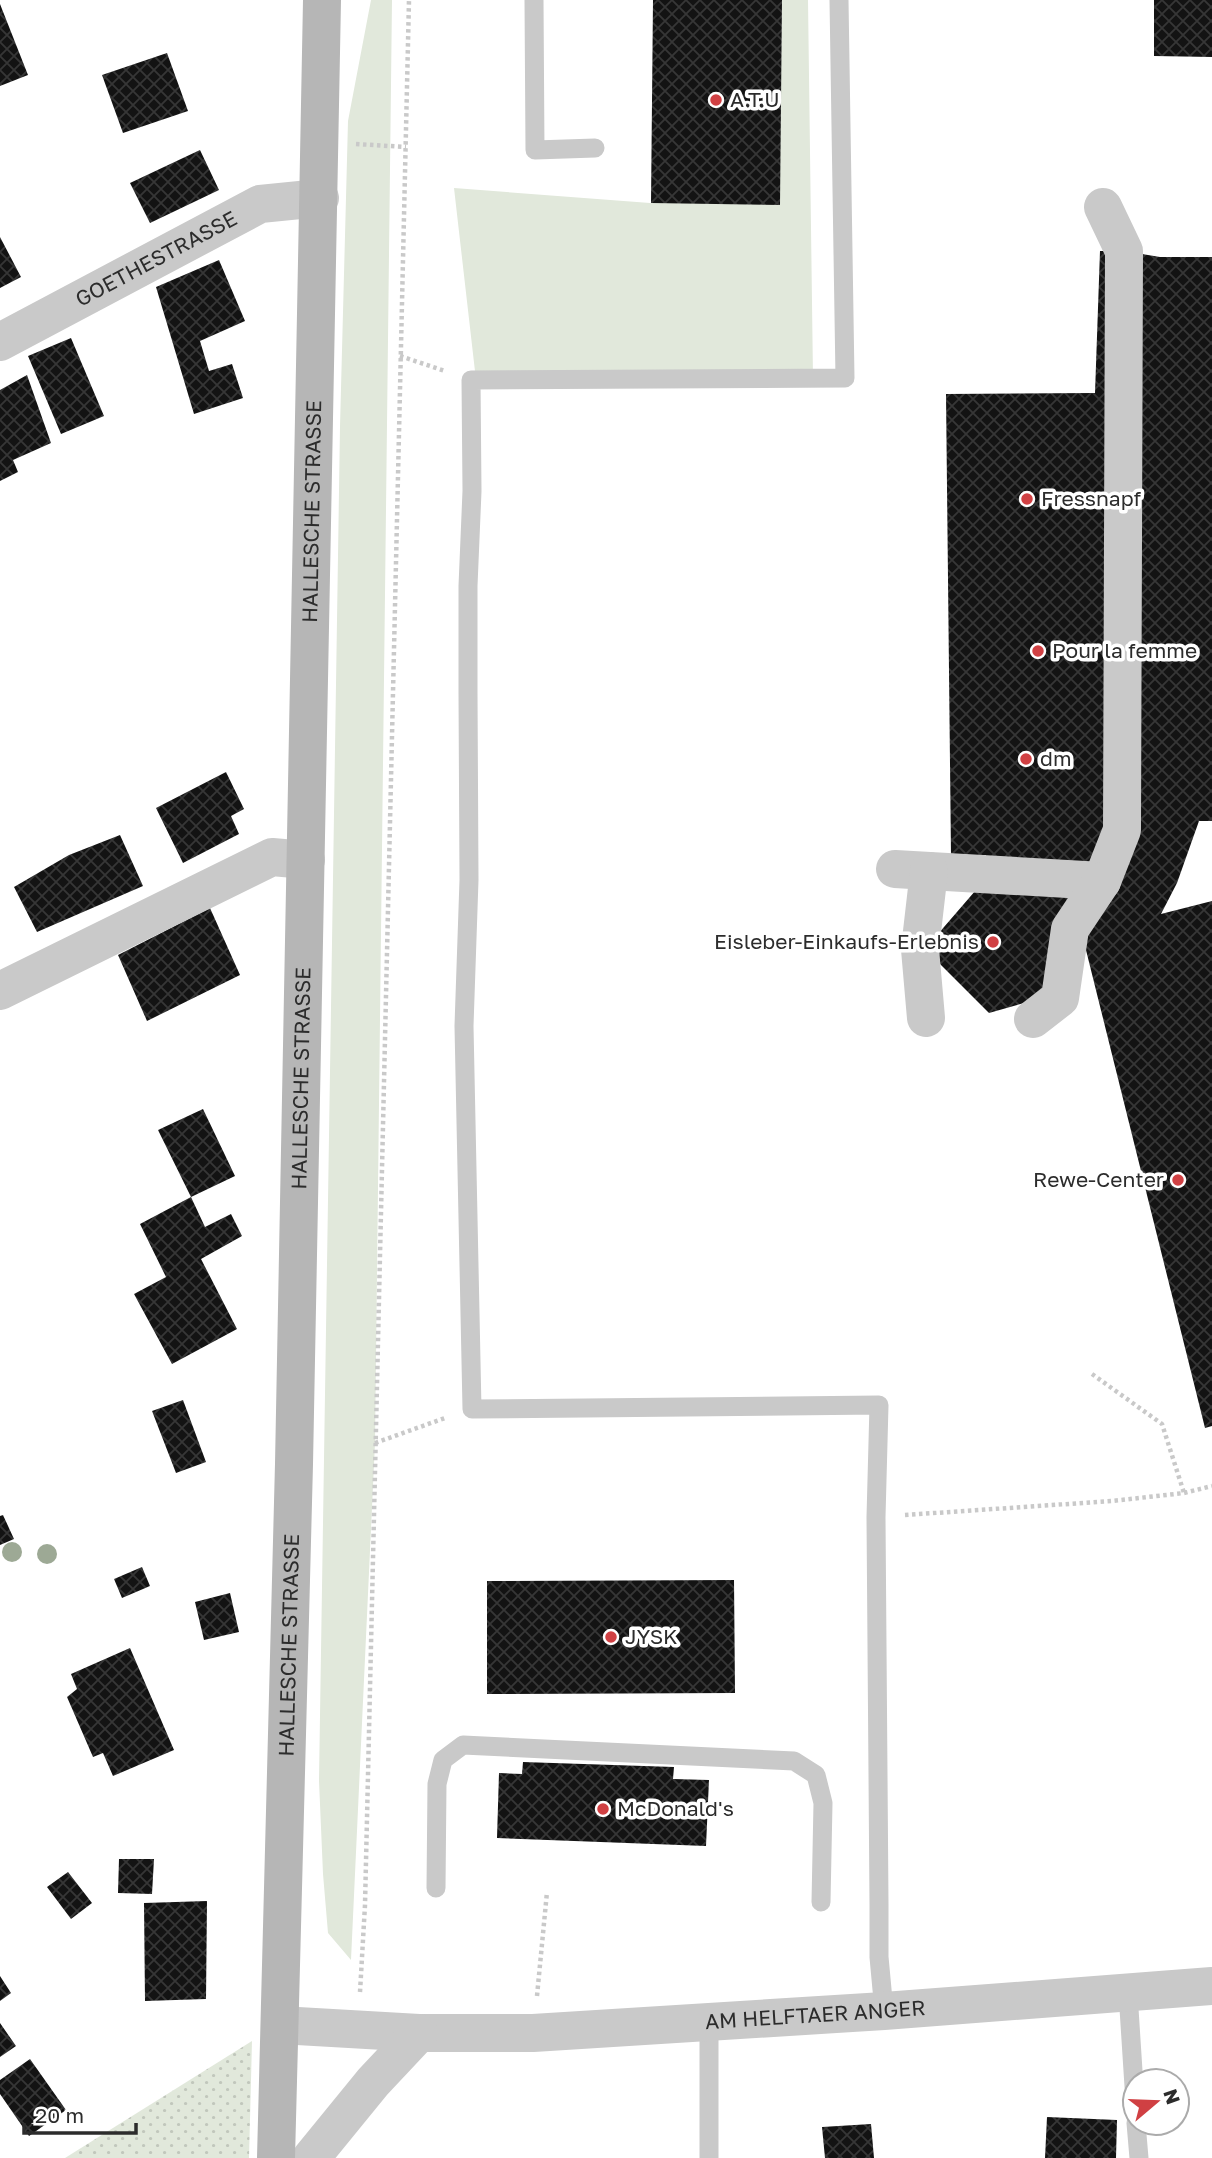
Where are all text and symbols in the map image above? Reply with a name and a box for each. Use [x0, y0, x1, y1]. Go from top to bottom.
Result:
place label: A.T.U [730, 86, 780, 112]
marker: A.T.U [708, 92, 724, 108]
street label: GOETHESTRASSE [71, 205, 241, 312]
street label: HALLESCHE STRASSE [296, 400, 326, 623]
place label: Fressnapf [1041, 485, 1141, 511]
marker: Fressnapf [1019, 491, 1035, 507]
place label: Pour la femme [1052, 637, 1197, 663]
marker: Pour la femme [1030, 643, 1046, 659]
place label: dm [1040, 745, 1072, 771]
marker: dm [1018, 751, 1034, 767]
place label: Eisleber-Einkaufs-Erlebnis [714, 928, 979, 954]
marker: Eisleber-Einkaufs-Erlebnis [985, 934, 1001, 950]
street label: HALLESCHE STRASSE [285, 967, 316, 1190]
place label: Rewe-Center [1033, 1166, 1164, 1192]
marker: Rewe-Center [1170, 1172, 1186, 1188]
street label: HALLESCHE STRASSE [272, 1533, 304, 1757]
place label: JYSK [625, 1623, 678, 1649]
marker: JYSK [603, 1629, 619, 1645]
place label: McDonald's [617, 1795, 734, 1821]
marker: McDonald's [595, 1801, 611, 1817]
street label: AM HELFTAER ANGER [704, 1994, 926, 2034]
north arrow [1121, 2067, 1191, 2137]
text: N [1159, 2086, 1186, 2107]
scale bar [24, 2092, 136, 2136]
text: 20 m [35, 2102, 84, 2128]

